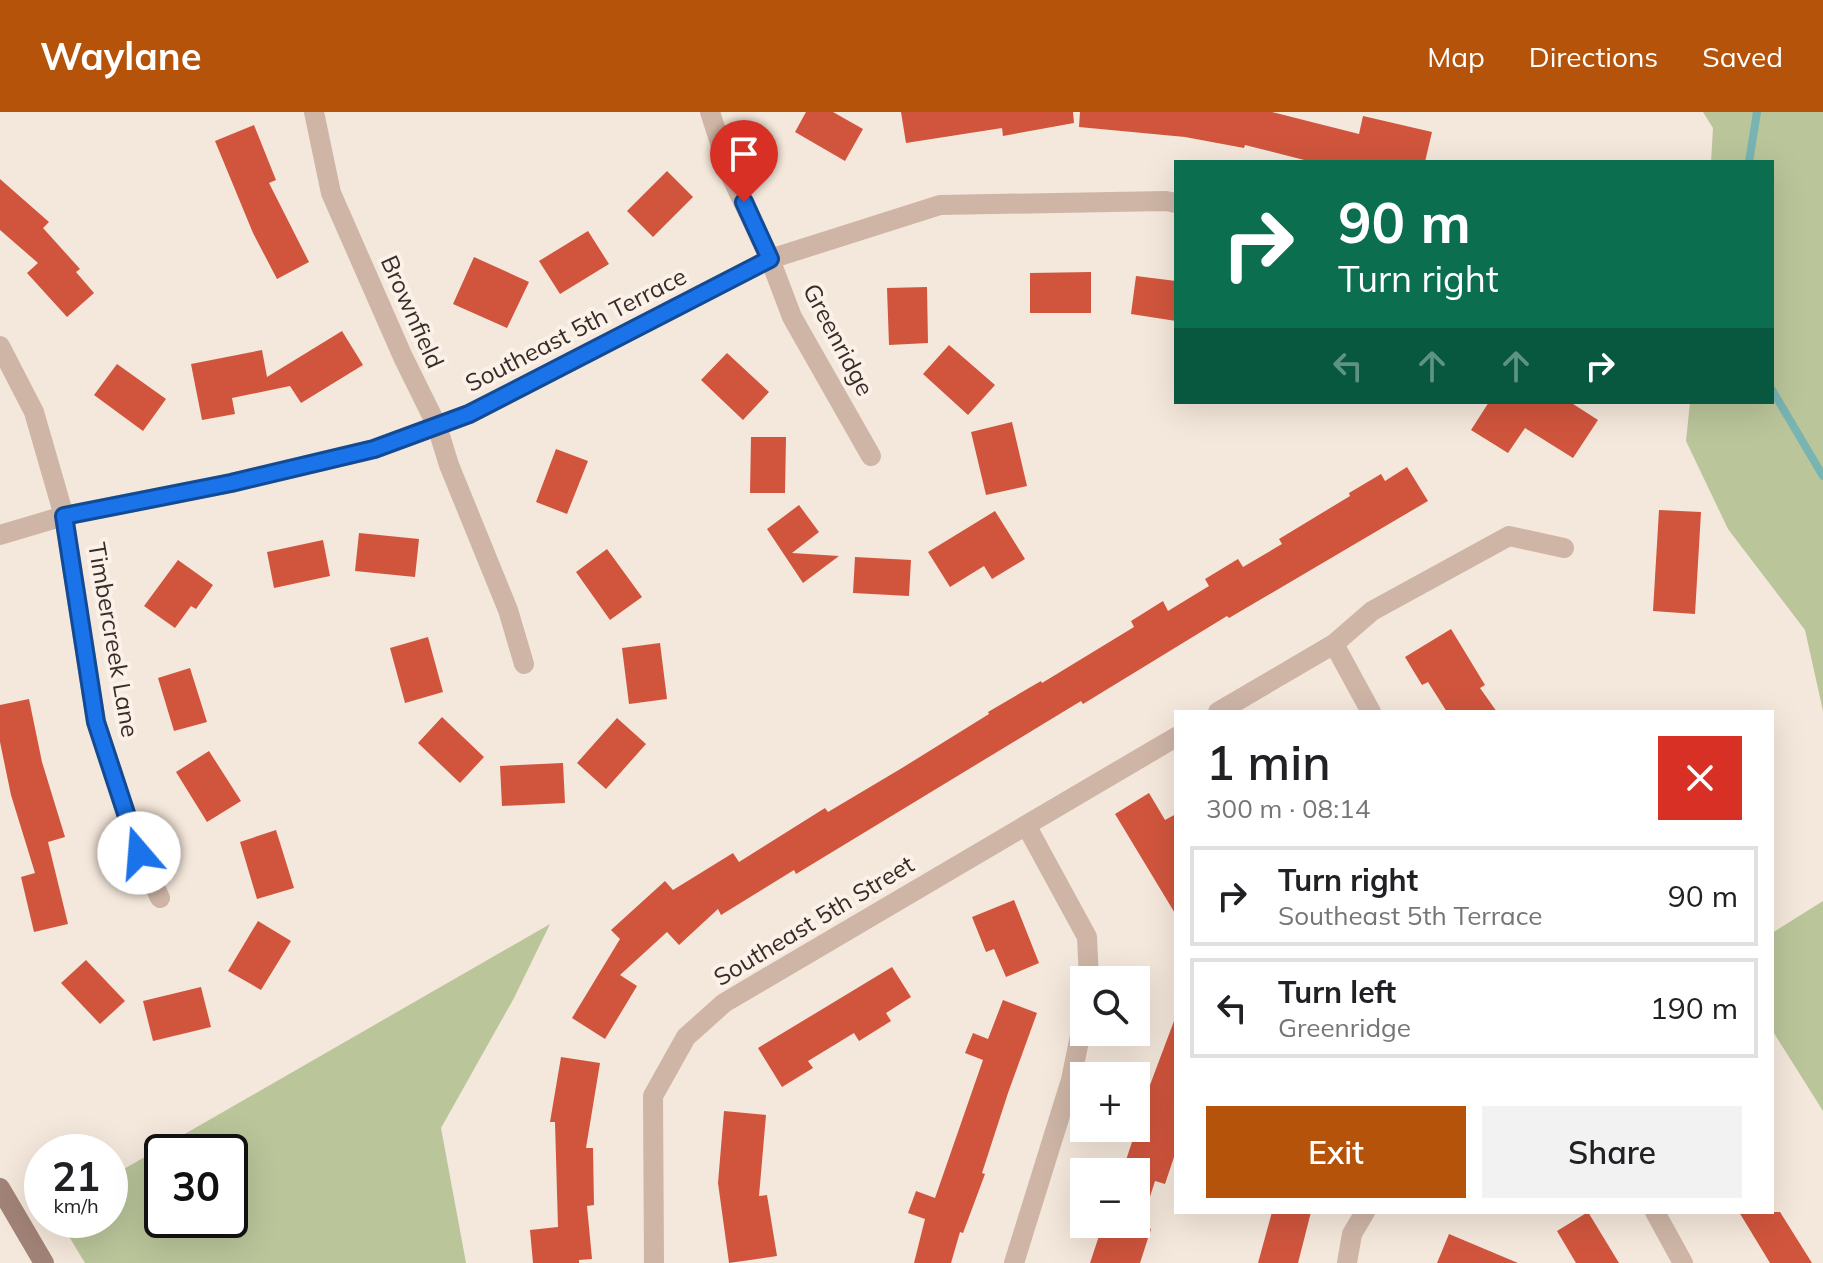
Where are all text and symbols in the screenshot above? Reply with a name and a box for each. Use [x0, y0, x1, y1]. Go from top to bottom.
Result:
text: Waylane [40, 32, 202, 80]
text: Map [1427, 39, 1485, 74]
text: Directions [1529, 39, 1658, 74]
text: Saved [1702, 39, 1783, 74]
pin [710, 120, 778, 202]
icon: arrive [722, 132, 766, 176]
text: 90 m [1338, 187, 1471, 257]
icon: right [1206, 192, 1310, 296]
street label: Brownfield [375, 251, 451, 373]
text: Turn right [1338, 256, 1499, 301]
street label: Southeast 5th Terrace [460, 260, 691, 398]
street label: Greenridge [797, 278, 881, 401]
icon: left [1326, 344, 1370, 388]
icon: ahead [1410, 344, 1454, 388]
icon: ahead [1494, 344, 1538, 388]
icon: right [1578, 344, 1622, 388]
street label: Timbercreek Lane [82, 540, 146, 739]
text: 1 min [1206, 732, 1331, 792]
button: close [1658, 736, 1742, 820]
text: 300 m · 08:14 [1206, 792, 1370, 825]
position arrow [97, 811, 181, 895]
street label: Southeast 5th Street [708, 848, 919, 992]
text: Turn right [1278, 861, 1418, 899]
icon: right [1210, 874, 1254, 918]
text: 90 m [1668, 877, 1738, 915]
text: Southeast 5th Terrace [1278, 899, 1542, 932]
map controls [1070, 966, 1150, 1238]
button: search [1070, 966, 1150, 1046]
text: Turn left [1278, 973, 1396, 1011]
icon: left [1210, 986, 1254, 1030]
text: 190 m [1650, 989, 1738, 1027]
text: Greenridge [1278, 1011, 1411, 1044]
button: + [1070, 1062, 1150, 1142]
button: Exit [1206, 1106, 1466, 1198]
button: Share [1482, 1106, 1742, 1198]
speed limit sign: 30 [144, 1134, 248, 1238]
text: 21 [52, 1151, 100, 1201]
button: − [1070, 1158, 1150, 1238]
text: km/h [53, 1193, 99, 1218]

